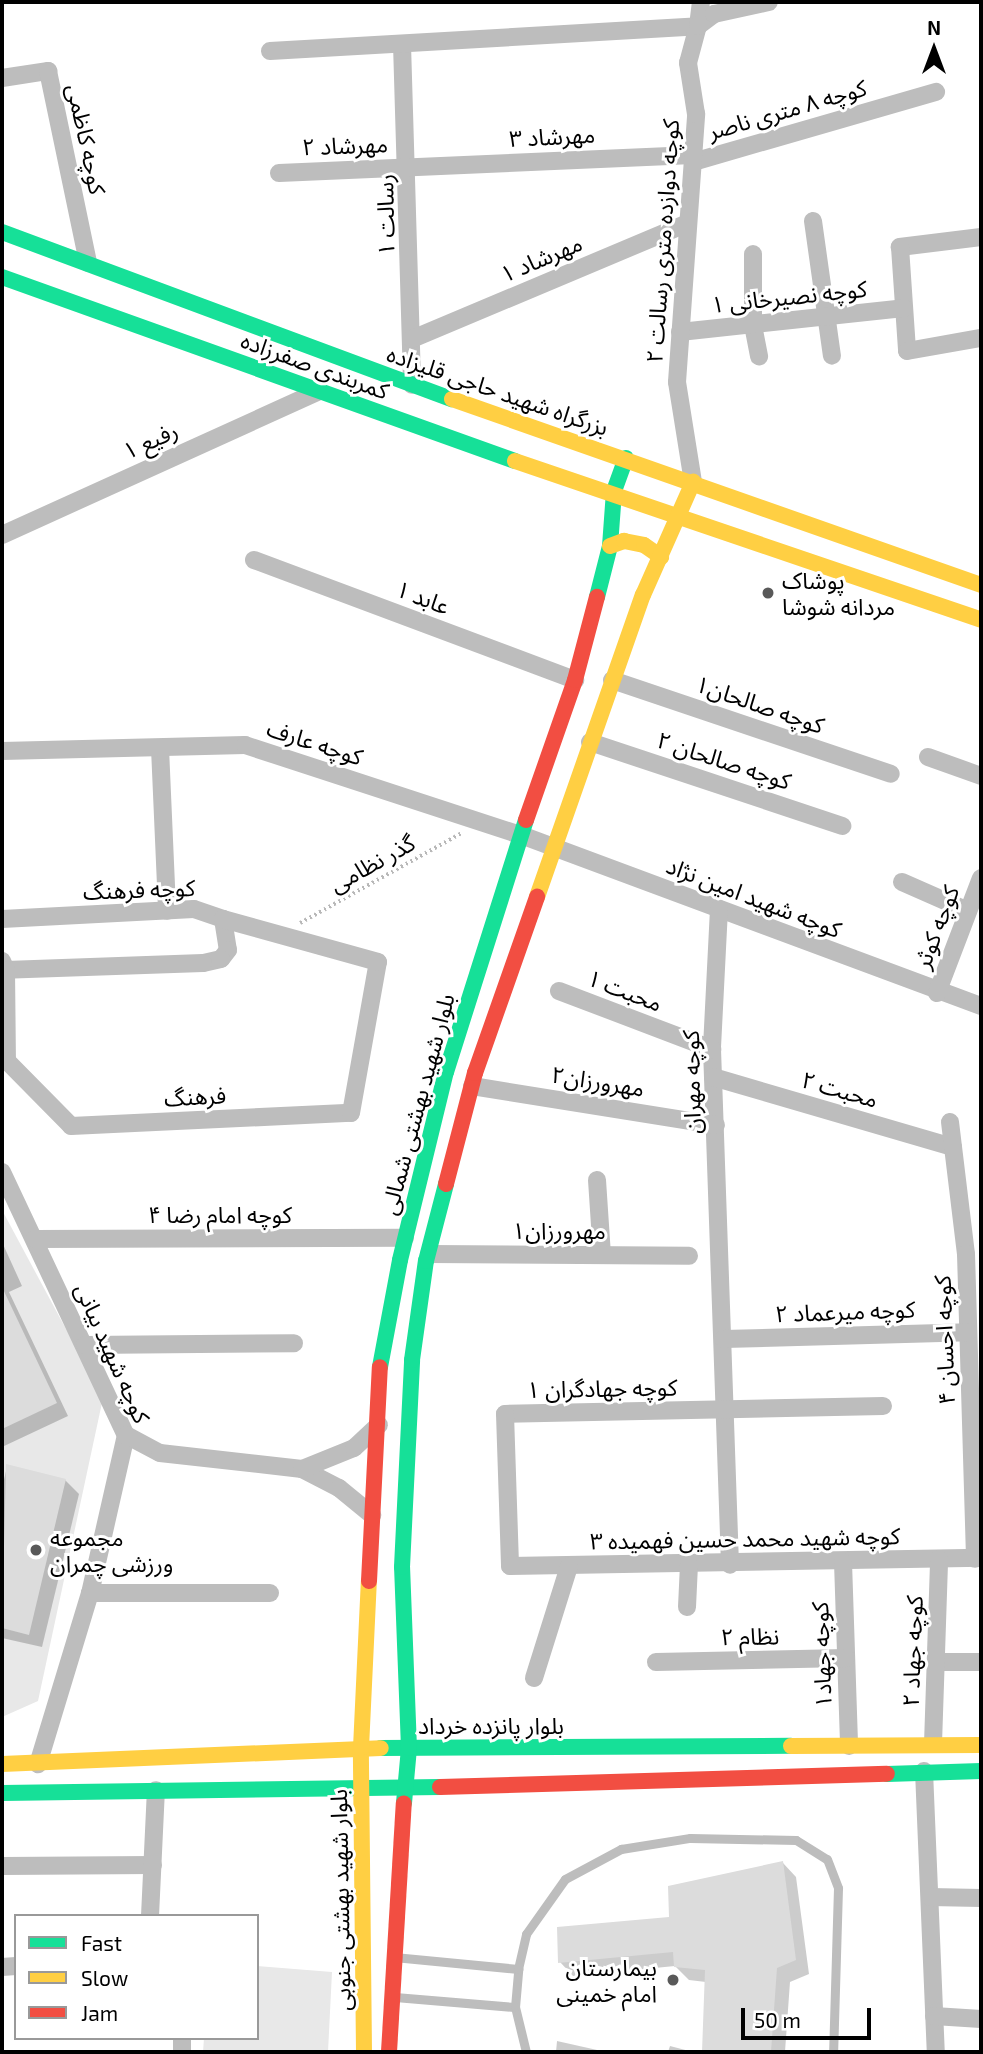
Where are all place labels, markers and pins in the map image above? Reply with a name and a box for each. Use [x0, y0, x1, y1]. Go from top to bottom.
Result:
place label: پوشاک مردانه شوشا [782, 566, 895, 620]
marker: پوشاک مردانه شوشا [760, 585, 776, 601]
place label: مجموعه ورزشی چمران [50, 1523, 173, 1577]
marker: مجموعه ورزشی چمران [28, 1542, 44, 1558]
place label: بیمارستان امام خمینی [556, 1953, 657, 2007]
marker: بیمارستان امام خمینی [663, 1970, 683, 1990]

